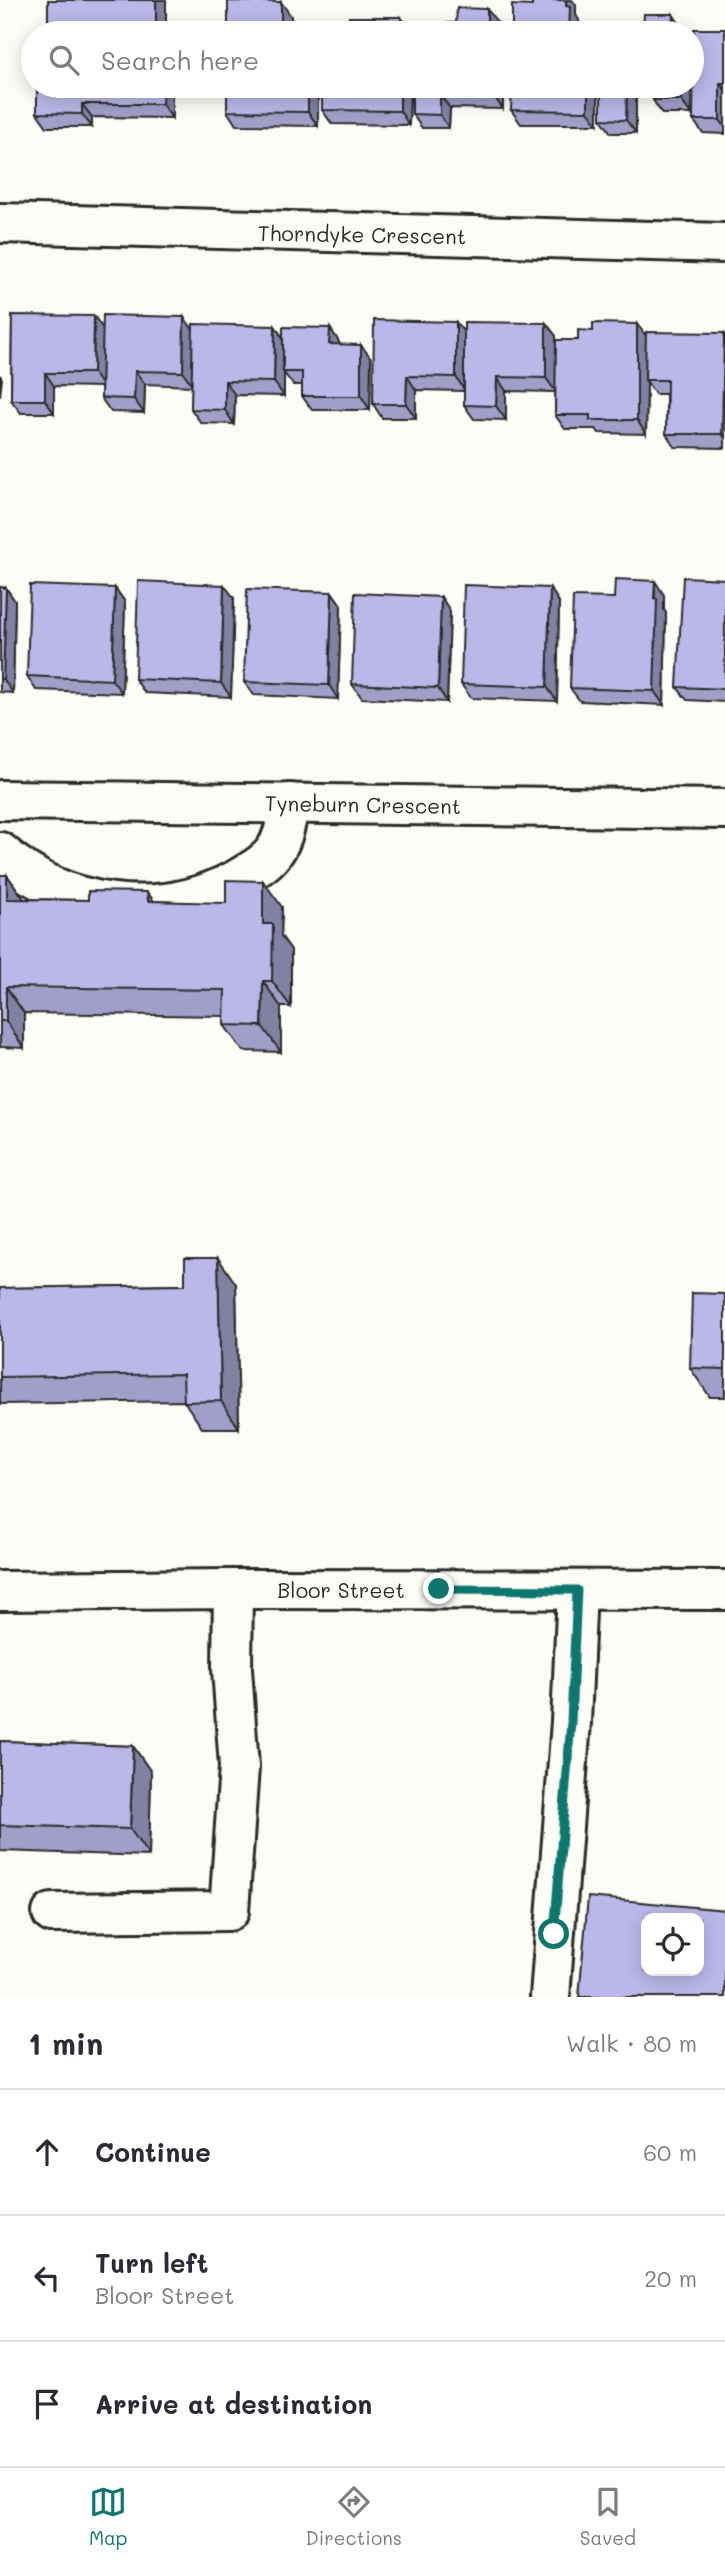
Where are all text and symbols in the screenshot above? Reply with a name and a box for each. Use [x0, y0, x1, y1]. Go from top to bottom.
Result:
search box [21, 21, 704, 98]
icon: search [45, 41, 83, 79]
text: Search here [101, 43, 259, 77]
street label: Thorndyke Crescent [258, 219, 466, 249]
street label: Tyneburn Crescent [265, 789, 461, 819]
route end [423, 1573, 454, 1604]
street label: Bloor Street [277, 1576, 405, 1603]
map controls [641, 1913, 704, 1976]
button: locate [641, 1913, 704, 1976]
route start [538, 1918, 569, 1949]
text: 1 min [28, 2023, 103, 2063]
text: Walk · 80 m [566, 2028, 697, 2058]
icon: ahead [28, 2133, 66, 2171]
text: Continue [95, 2135, 211, 2169]
text: 60 m [643, 2137, 697, 2167]
text: Turn left [95, 2246, 208, 2280]
icon: left [28, 2259, 66, 2297]
text: 20 m [644, 2263, 697, 2293]
text: Bloor Street [95, 2280, 234, 2310]
icon: arrive [28, 2385, 66, 2423]
text: Arrive at destination [95, 2387, 372, 2421]
tab: Map [89, 2483, 128, 2550]
tab: Directions [305, 2483, 402, 2550]
tab: Saved [580, 2483, 636, 2550]

